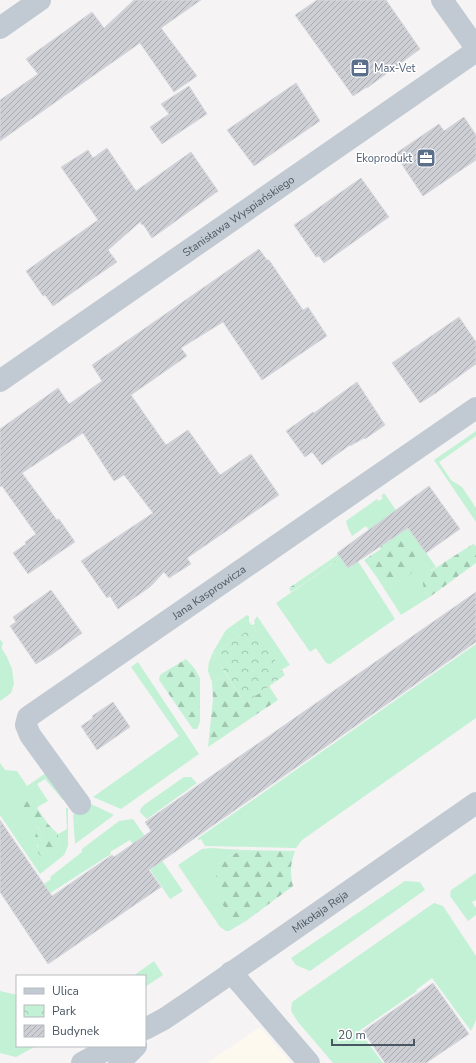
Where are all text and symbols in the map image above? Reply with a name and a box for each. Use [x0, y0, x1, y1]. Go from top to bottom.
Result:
office icon: Max-Vet [349, 57, 371, 79]
place label: Max-Vet [374, 61, 416, 76]
office icon: Ekoprodukt [415, 147, 437, 169]
place label: Ekoprodukt [356, 151, 412, 166]
street label: Stanisława Wyspiańskiego [180, 172, 298, 260]
street label: Jana Kasprowicza [169, 562, 249, 624]
street label: Mikołaja Reja [289, 887, 352, 937]
legend [16, 975, 146, 1047]
text: Ulica [52, 983, 79, 999]
text: Park [52, 1003, 77, 1019]
scale bar [332, 1021, 414, 1047]
text: Budynek [52, 1023, 100, 1039]
text: 20 m [338, 1027, 366, 1043]

